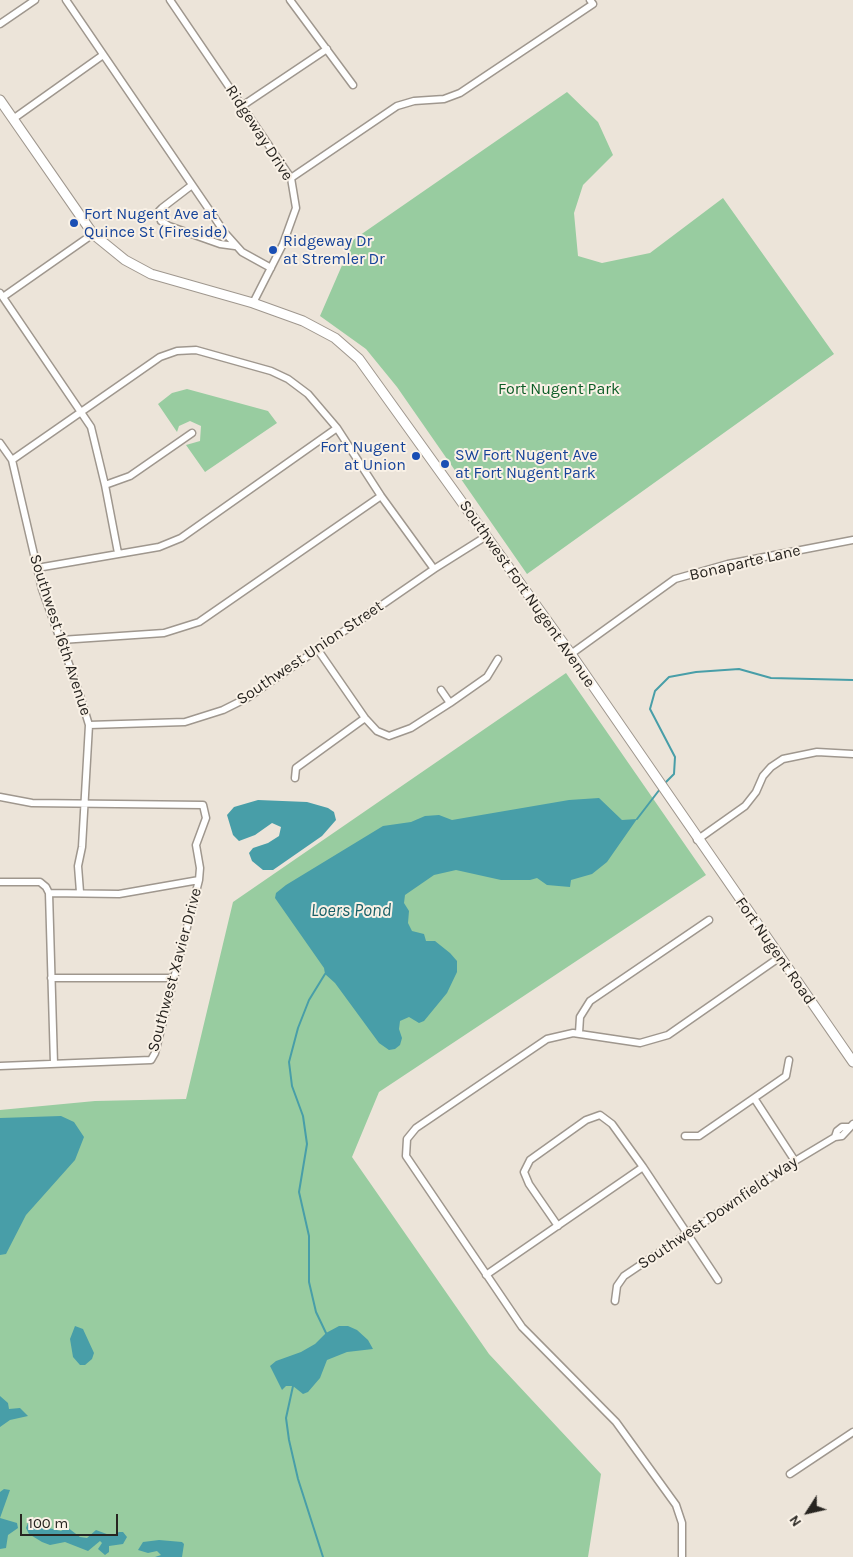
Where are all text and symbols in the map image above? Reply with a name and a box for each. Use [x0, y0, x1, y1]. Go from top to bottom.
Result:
street label: Ridgeway Drive [221, 82, 297, 184]
place label: Fort Nugent Ave at Quince St (Fireside) [84, 204, 228, 242]
marker: Fort Nugent Ave at Quince St (Fireside) [68, 217, 80, 229]
place label: Ridgeway Dr at Stremler Dr [283, 231, 385, 269]
marker: Ridgeway Dr at Stremler Dr [267, 244, 279, 256]
park label: Fort Nugent Park [498, 379, 620, 399]
place label: Fort Nugent at Union [320, 437, 406, 475]
place label: SW Fort Nugent Ave at Fort Nugent Park [455, 445, 598, 483]
marker: Fort Nugent at Union [410, 450, 422, 462]
marker: SW Fort Nugent Ave at Fort Nugent Park [439, 458, 451, 470]
street label: Southwest Fort Nugent Avenue [455, 497, 599, 691]
street label: Bonaparte Lane [688, 541, 802, 585]
street label: Southwest 16th Avenue [25, 552, 95, 718]
street label: Southwest Union Street [233, 597, 387, 709]
street label: Southwest Xavier Drive [144, 886, 206, 1054]
street label: Fort Nugent Road [731, 894, 819, 1008]
water label: Loers Pond [311, 900, 391, 922]
street label: Southwest Downfield Way [634, 1152, 802, 1274]
north arrow [783, 1487, 833, 1537]
scale bar [22, 1504, 120, 1536]
text: N [785, 1512, 805, 1530]
text: 100 m [28, 1514, 68, 1532]

